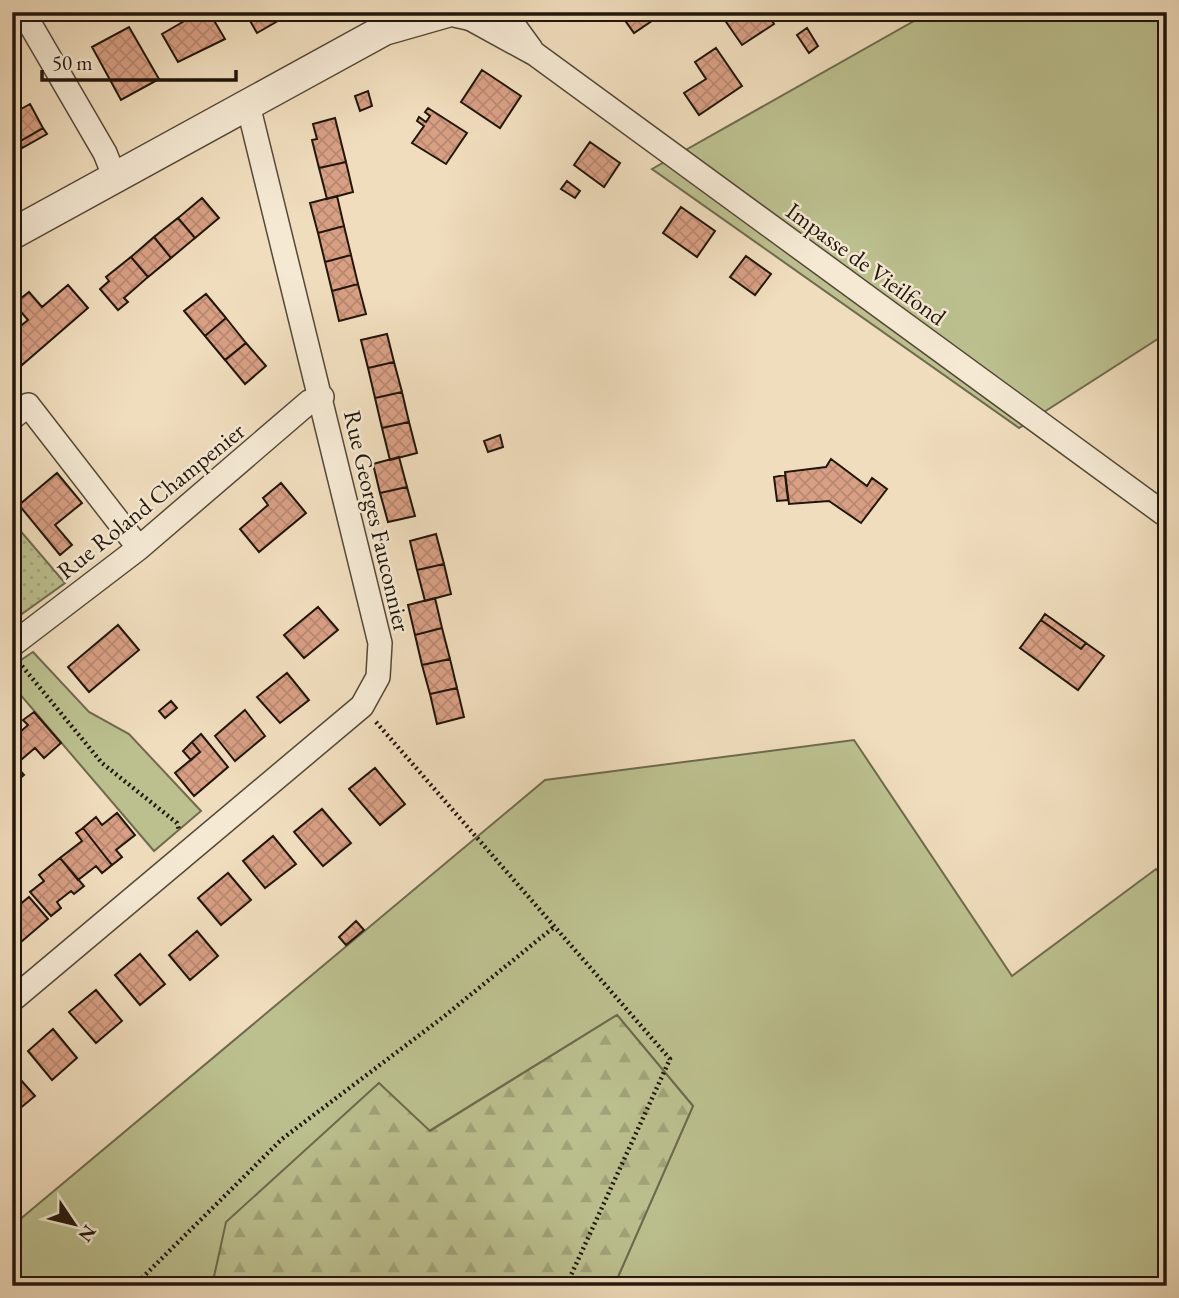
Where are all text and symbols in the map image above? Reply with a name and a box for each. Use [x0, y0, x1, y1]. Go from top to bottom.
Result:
scale bar [42, 38, 236, 82]
text: 50 m [52, 49, 93, 76]
street label: Impasse de Vieilfond [780, 195, 953, 333]
street label: Rue Georges Fauconnier [337, 407, 418, 635]
street label: Rue Roland Champenier [50, 415, 251, 586]
north arrow [38, 1190, 108, 1260]
text: N [73, 1220, 102, 1247]

